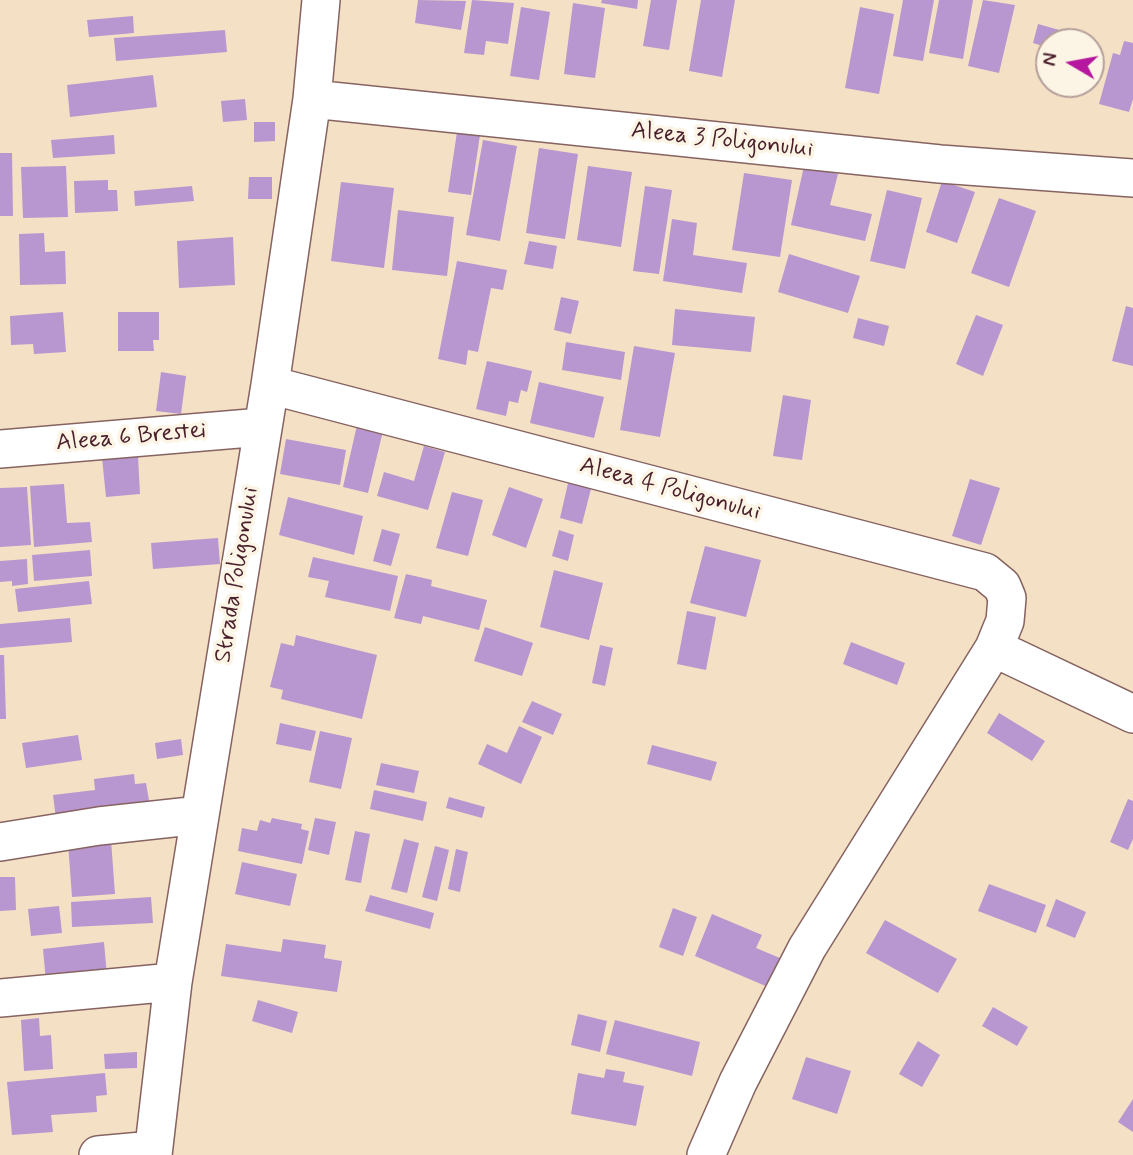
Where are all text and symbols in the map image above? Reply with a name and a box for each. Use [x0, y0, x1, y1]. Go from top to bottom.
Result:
north arrow [1035, 28, 1105, 98]
text: N [1037, 51, 1064, 68]
street label: Aleea 3 Poligonului [629, 117, 815, 165]
street label: Aleea 6 Brestei [55, 417, 207, 459]
street label: Aleea 4 Poligonului [576, 452, 764, 528]
street label: Strada Poligonului [210, 485, 266, 665]

